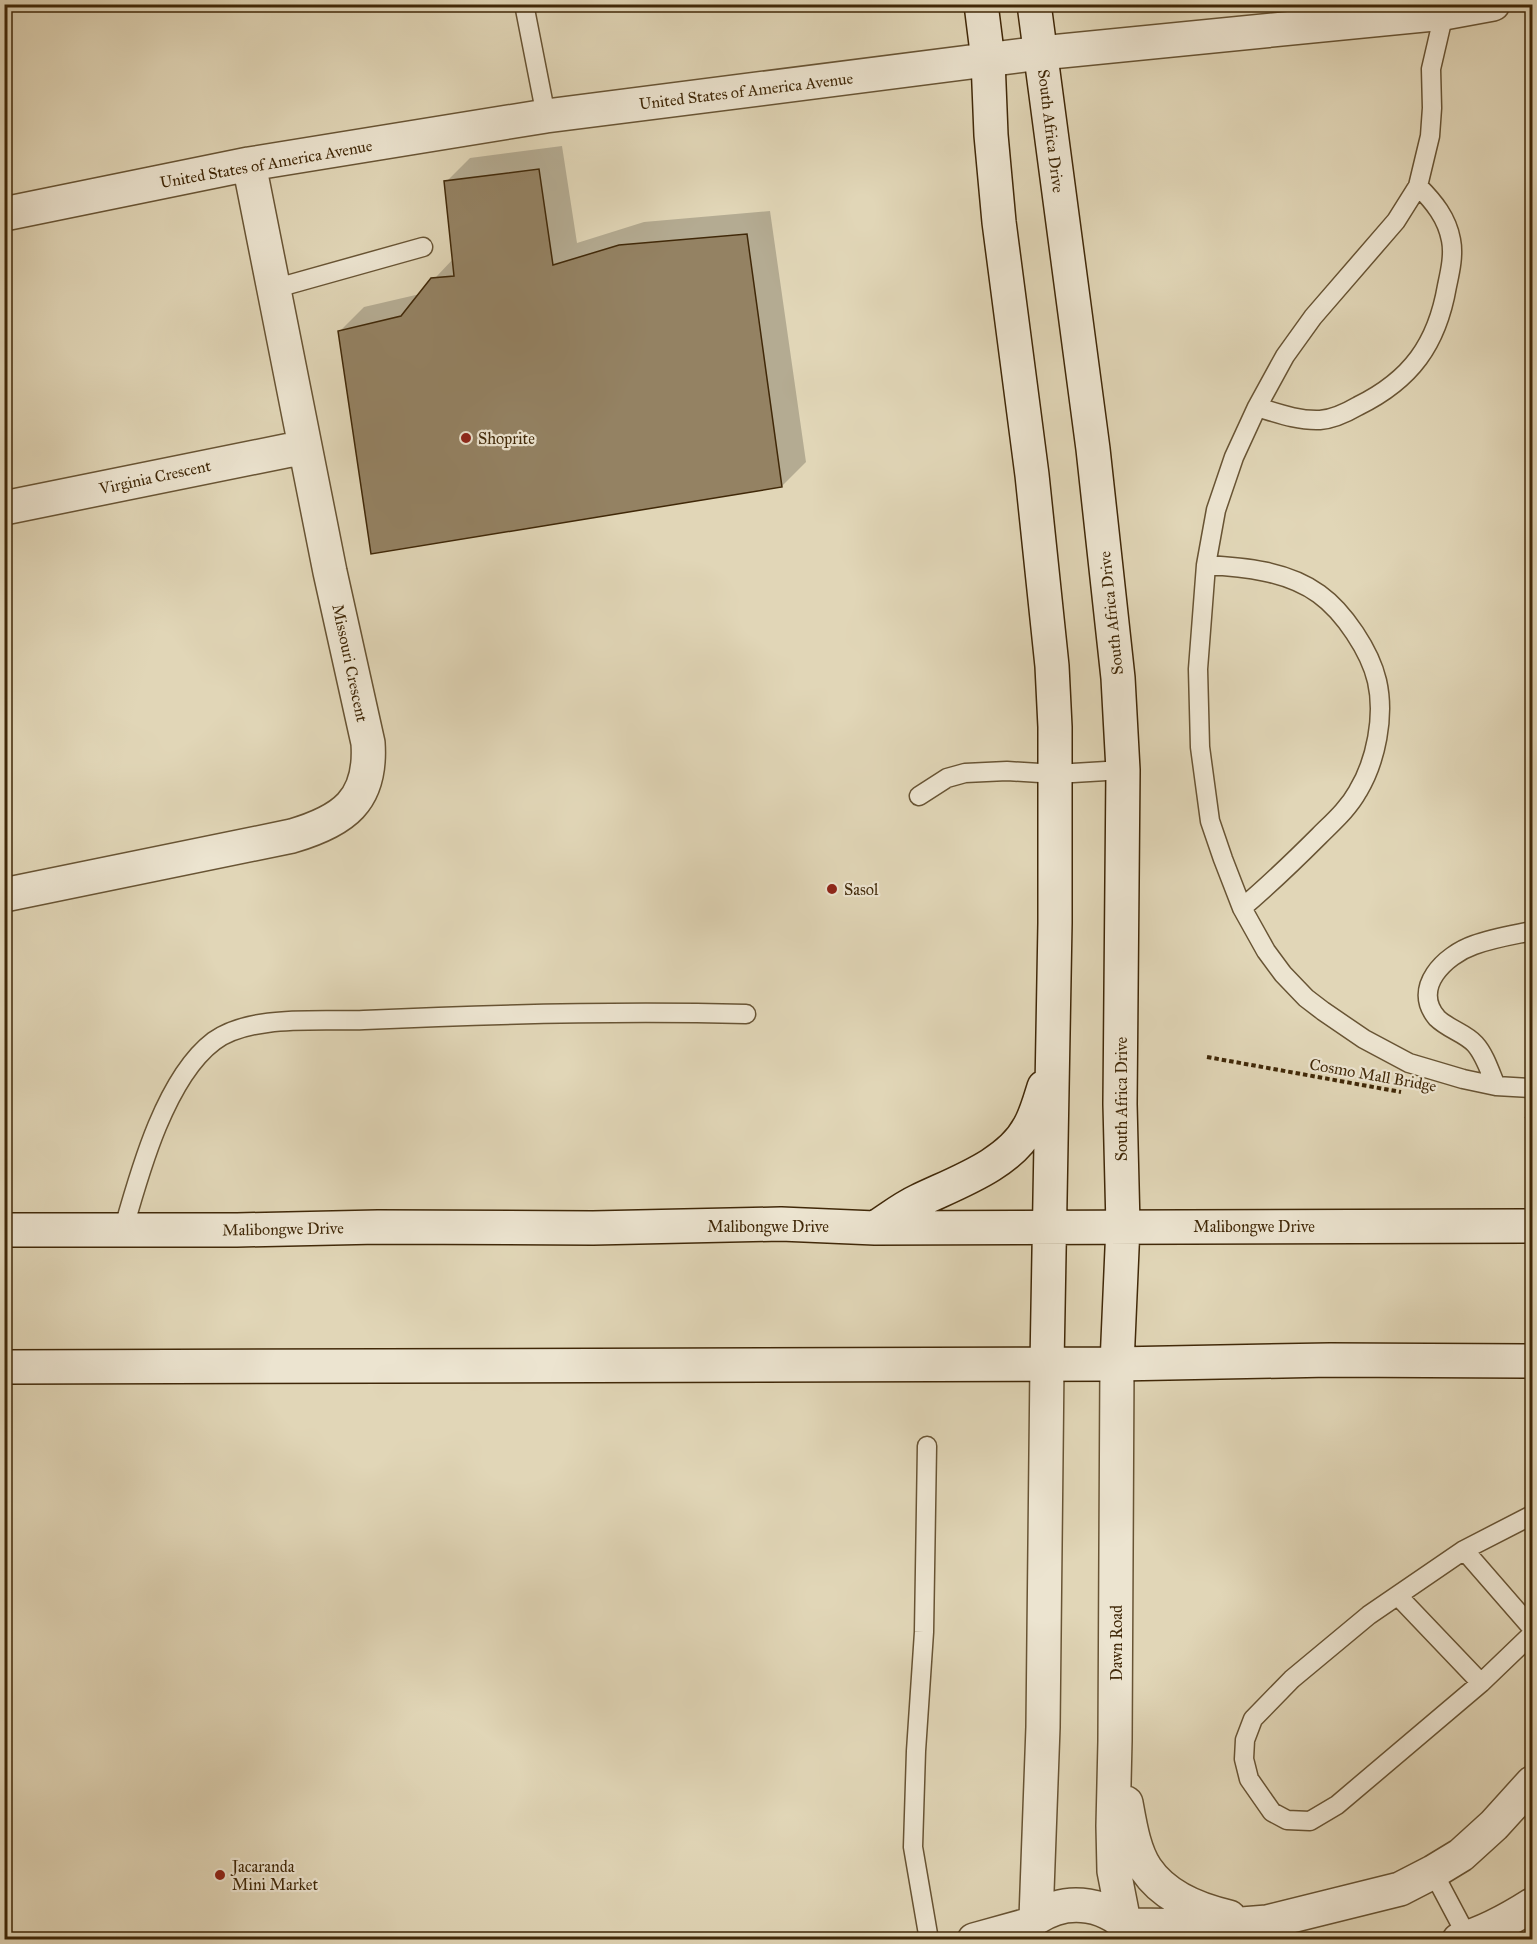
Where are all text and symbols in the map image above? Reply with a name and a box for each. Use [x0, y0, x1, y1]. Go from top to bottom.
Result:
street label: United States of America Avenue [638, 68, 854, 114]
street label: South Africa Drive [1034, 68, 1068, 194]
street label: United States of America Avenue [158, 136, 374, 192]
place label: Shoprite [478, 429, 535, 448]
marker: Shoprite [459, 431, 473, 445]
street label: Virginia Crescent [96, 456, 213, 499]
street label: South Africa Drive [1095, 550, 1127, 676]
street label: Missouri Crescent [328, 602, 372, 724]
place label: Sasol [844, 880, 879, 899]
marker: Sasol [825, 882, 839, 896]
street label: South Africa Drive [1112, 1036, 1131, 1161]
street label: Cosmo Mall Bridge [1308, 1055, 1438, 1097]
street label: Malibongwe Drive [707, 1217, 829, 1237]
street label: Malibongwe Drive [1193, 1217, 1315, 1237]
street label: Malibongwe Drive [222, 1218, 344, 1241]
street label: Dawn Road [1107, 1605, 1126, 1681]
place label: Jacaranda Mini Market [230, 1857, 318, 1894]
marker: Jacaranda Mini Market [213, 1868, 227, 1882]

